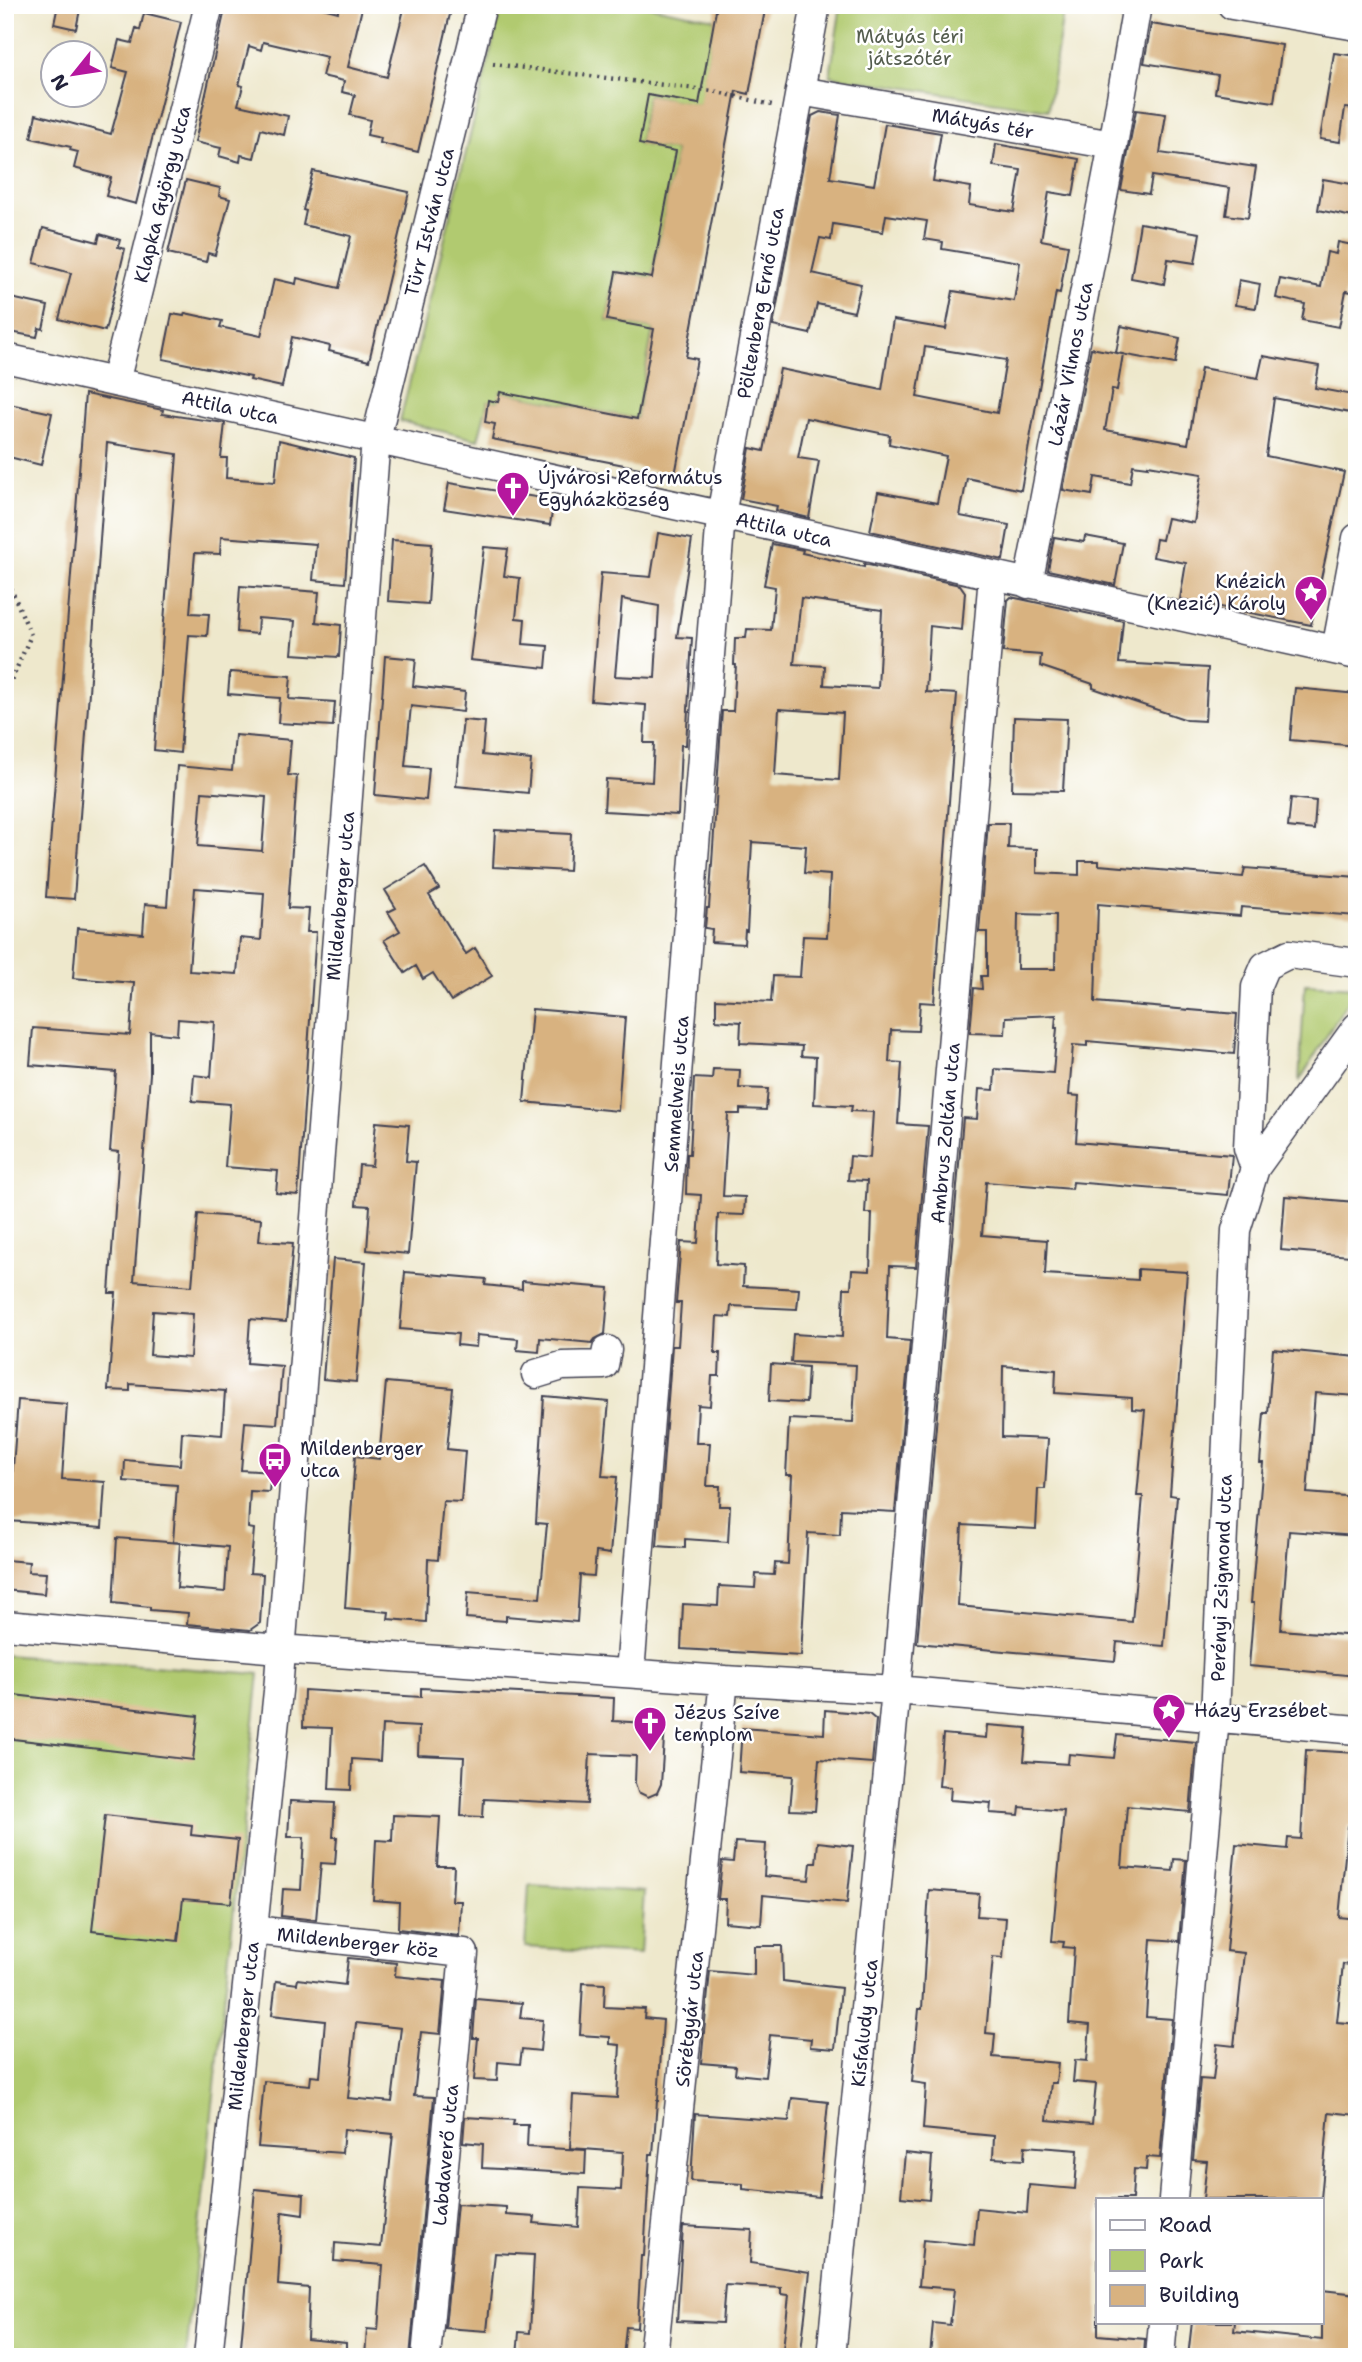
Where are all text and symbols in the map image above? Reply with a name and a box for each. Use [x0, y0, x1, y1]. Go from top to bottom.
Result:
park label: Mátyás téri játszótér [856, 24, 964, 71]
north arrow [38, 38, 108, 108]
text: N [45, 69, 74, 95]
street label: Mátyás tér [930, 102, 1036, 145]
street label: Klapka György utca [128, 103, 197, 285]
street label: Türr István utca [399, 145, 460, 299]
street label: Pöltenberg Ernő utca [731, 205, 790, 401]
street label: Lázár Vilmos utca [1042, 280, 1099, 448]
street label: Attila utca [179, 385, 281, 430]
place label: Újvárosi Református Egyházközség [538, 464, 723, 512]
church icon: Újvárosi Református Egyházközség [494, 469, 532, 518]
street label: Attila utca [733, 506, 835, 553]
place label: Knézich (Knezić) Károly [1146, 569, 1286, 616]
place icon: Knézich (Knezić) Károly [1292, 573, 1330, 622]
street label: Mildenberger utca [321, 810, 360, 982]
street label: Semmelweis utca [659, 1015, 694, 1173]
street label: Ambrus Zoltán utca [925, 1041, 966, 1224]
place label: Mildenberger utca [300, 1436, 424, 1483]
bus stop icon: Mildenberger utca [256, 1440, 294, 1489]
street label: Perényi Zsigmond utca [1205, 1474, 1238, 1682]
place icon: Házy Erzsébet [1150, 1691, 1188, 1740]
place label: Házy Erzsébet [1194, 1698, 1328, 1723]
place label: Jézus Szíve templom [674, 1700, 780, 1747]
church icon: Jézus Szíve templom [631, 1704, 669, 1753]
street label: Mildenberger köz [276, 1922, 440, 1963]
street label: Mildenberger utca [222, 1940, 265, 2112]
street label: Sörétgyár utca [670, 1950, 709, 2088]
street label: Kisfaludy utca [845, 1957, 884, 2088]
street label: Labdaverő utca [427, 2083, 464, 2227]
legend [1096, 2198, 1324, 2324]
text: Road [1159, 2211, 1212, 2239]
text: Park [1159, 2247, 1204, 2275]
text: Building [1159, 2281, 1239, 2309]

